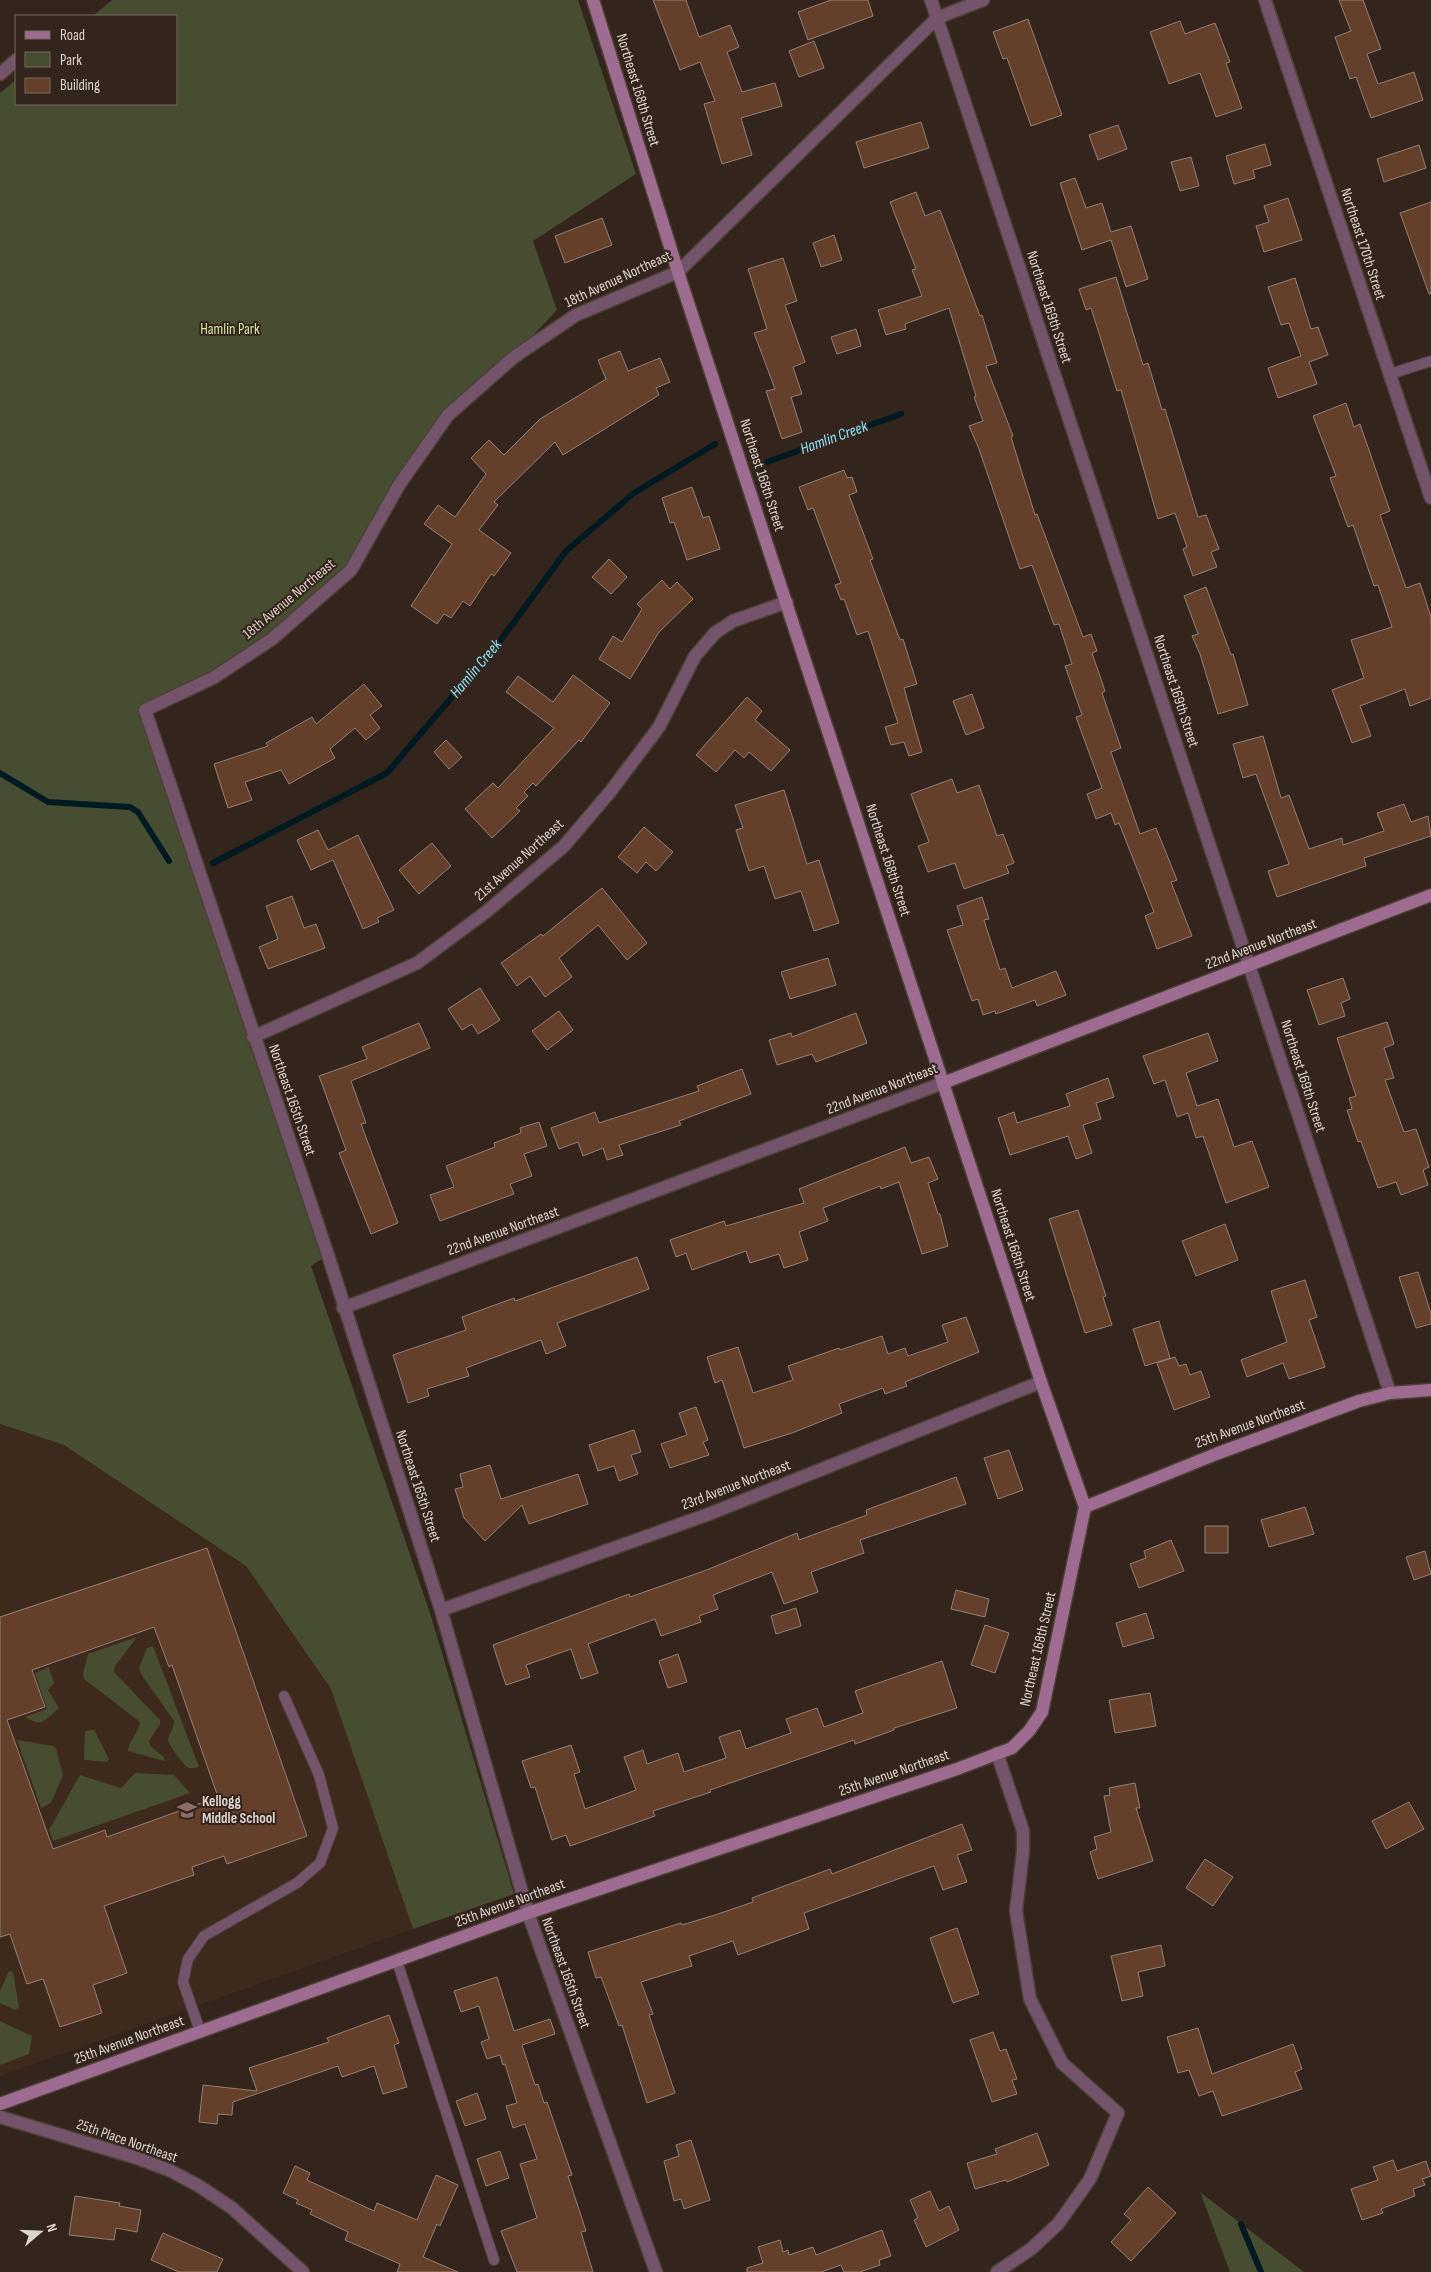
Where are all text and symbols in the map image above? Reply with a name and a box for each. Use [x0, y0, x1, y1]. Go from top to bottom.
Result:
legend [15, 15, 178, 105]
text: Road [60, 26, 85, 45]
street label: Northeast 168th Street [612, 31, 664, 149]
text: Park [60, 51, 82, 70]
text: Building [60, 76, 100, 95]
street label: Northeast 170th Street [1336, 186, 1390, 303]
street label: 18th Avenue Northeast [562, 246, 675, 312]
street label: Northeast 169th Street [1022, 248, 1076, 366]
park label: Hamlin Park [200, 320, 260, 339]
street label: Northeast 168th Street [735, 416, 789, 534]
water label: Hamlin Creek [798, 417, 871, 459]
street label: 18th Avenue Northeast [239, 554, 340, 643]
street label: Northeast 169th Street [1149, 632, 1203, 750]
water label: Hamlin Creek [446, 635, 506, 702]
street label: Northeast 168th Street [861, 801, 915, 919]
street label: 21st Avenue Northeast [470, 815, 568, 905]
street label: 22nd Avenue Northeast [1203, 914, 1320, 974]
street label: Northeast 169th Street [1276, 1017, 1330, 1135]
street label: Northeast 165th Street [264, 1042, 320, 1159]
street label: 22nd Avenue Northeast [824, 1059, 941, 1119]
street label: Northeast 168th Street [986, 1186, 1040, 1304]
street label: 22nd Avenue Northeast [444, 1202, 562, 1260]
street label: 25th Avenue Northeast [1192, 1395, 1308, 1453]
street label: Northeast 165th Street [391, 1428, 445, 1545]
street label: 23rd Avenue Northeast [679, 1455, 794, 1515]
street label: Northeast 168th Street [1016, 1589, 1061, 1708]
street label: 25th Avenue Northeast [836, 1745, 952, 1801]
place label: Kellogg Middle School [202, 1792, 275, 1828]
school or university icon: Kellogg Middle School [176, 1799, 198, 1821]
street label: 25th Avenue Northeast [452, 1874, 568, 1932]
street label: Northeast 165th Street [537, 1915, 595, 2031]
street label: 25th Avenue Northeast [71, 2011, 187, 2069]
street label: 25th Place Northeast [74, 2115, 181, 2167]
north arrow [15, 2207, 65, 2257]
text: N [43, 2222, 61, 2234]

